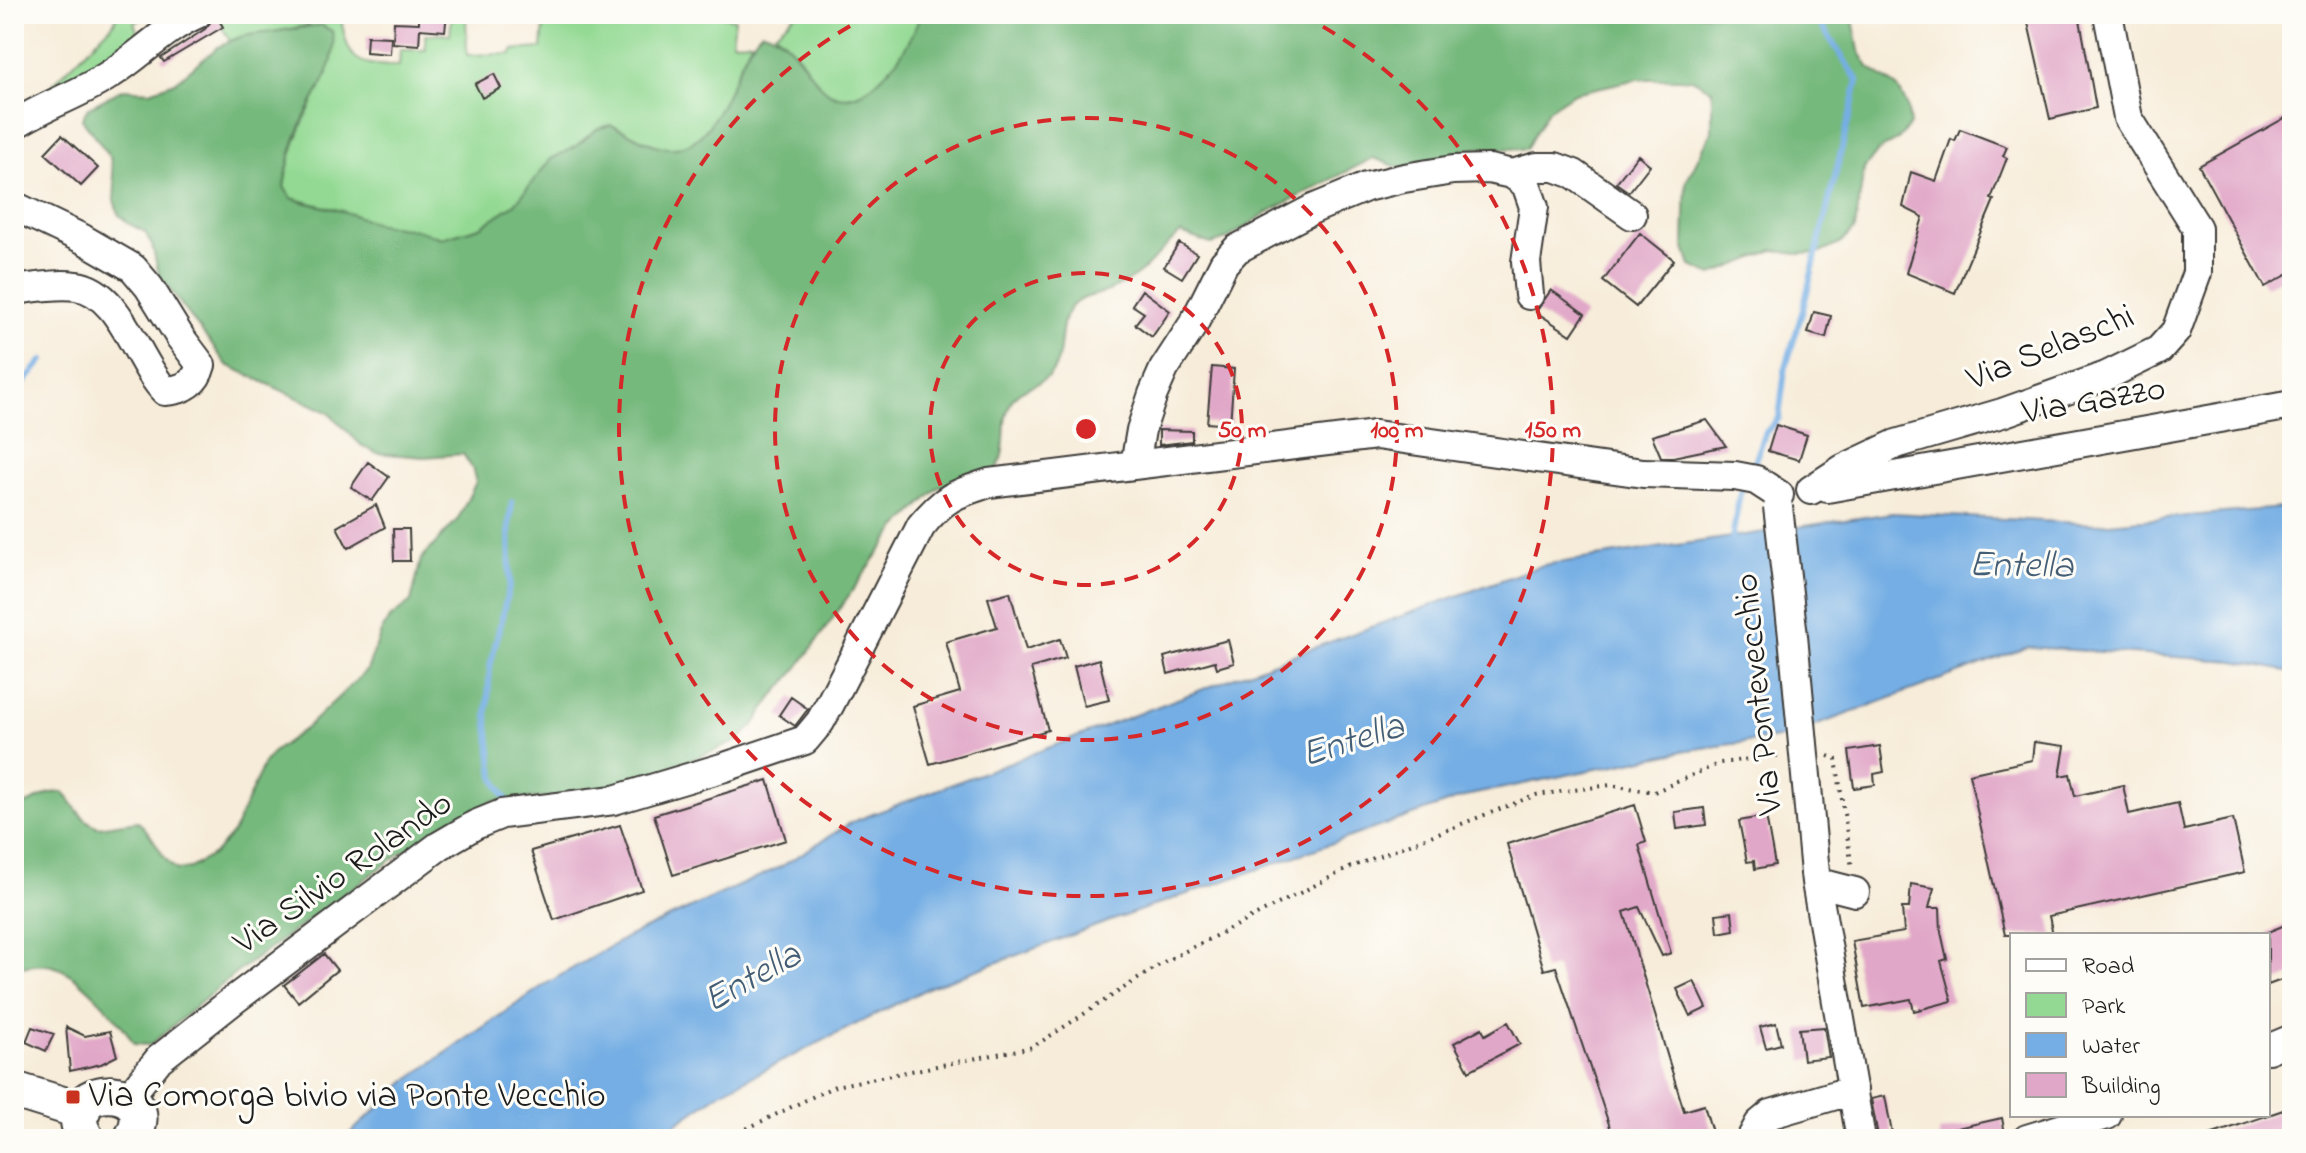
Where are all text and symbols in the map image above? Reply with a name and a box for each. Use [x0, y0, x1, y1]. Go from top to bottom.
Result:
street label: Via Selaschi [1958, 291, 2143, 407]
street label: Via Gazzo [2017, 363, 2170, 441]
text: 50 m [1218, 414, 1267, 449]
text: 100 m [1371, 414, 1424, 449]
text: 150 m [1525, 414, 1582, 449]
centre of rings [1072, 415, 1100, 443]
water label: Entella [1968, 538, 2074, 596]
street label: Via Pontevecchio [1721, 571, 1799, 818]
water label: Entella [1295, 700, 1412, 784]
street label: Via Silvio Rolando [223, 779, 465, 970]
water label: Entella [694, 929, 813, 1029]
legend [2010, 933, 2270, 1117]
text: Road [2082, 950, 2135, 985]
text: Park [2082, 990, 2126, 1025]
text: Water [2082, 1030, 2140, 1065]
text: Building [2081, 1070, 2161, 1105]
place label: Via Comorga bivio via Ponte Vecchio [88, 1071, 606, 1124]
marker: Via Comorga bivio via Ponte Vecchio [64, 1088, 82, 1106]

